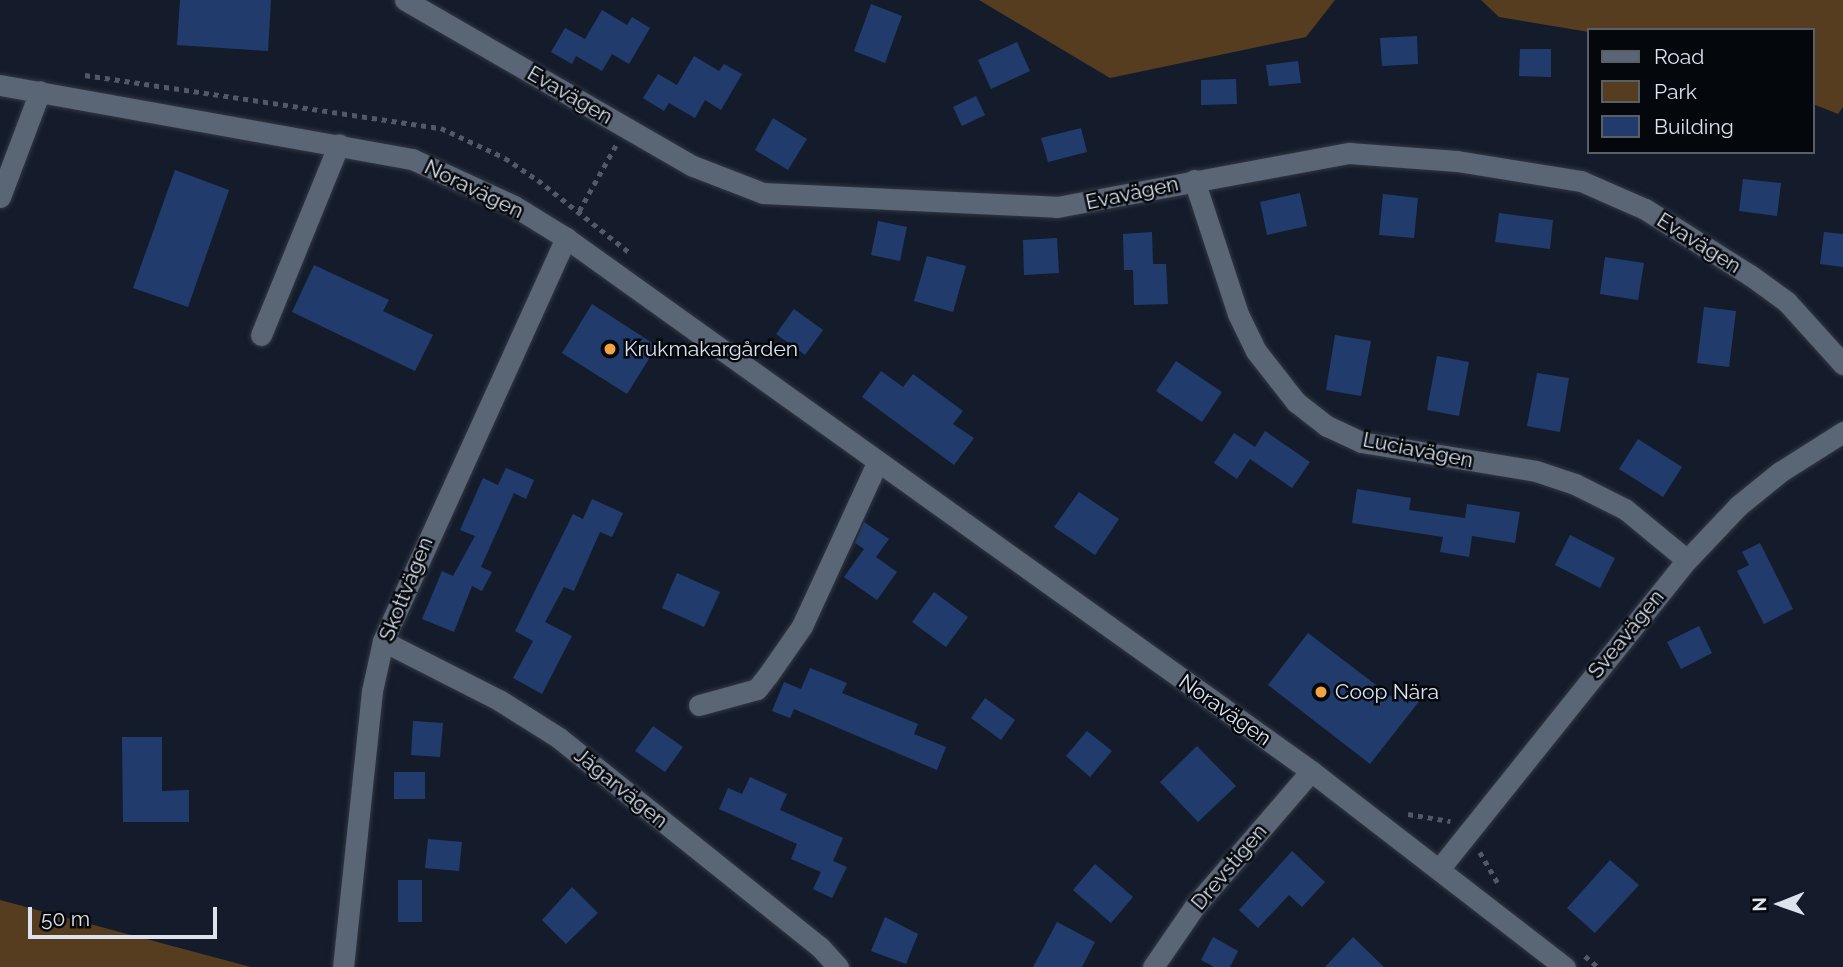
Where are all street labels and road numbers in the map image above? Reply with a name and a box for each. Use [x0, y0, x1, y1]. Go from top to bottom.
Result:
street label: Evavägen [523, 61, 617, 129]
street label: Noravägen [420, 154, 528, 224]
street label: Evavägen [1083, 171, 1181, 215]
street label: Evavägen [1652, 207, 1746, 279]
street label: Luciavägen [1361, 427, 1475, 473]
street label: Skottvägen [374, 533, 438, 645]
street label: Sveavägen [1583, 585, 1669, 683]
street label: Noravägen [1174, 669, 1276, 751]
street label: Jägarvägen [569, 743, 673, 833]
street label: Drevstigen [1186, 819, 1272, 915]

